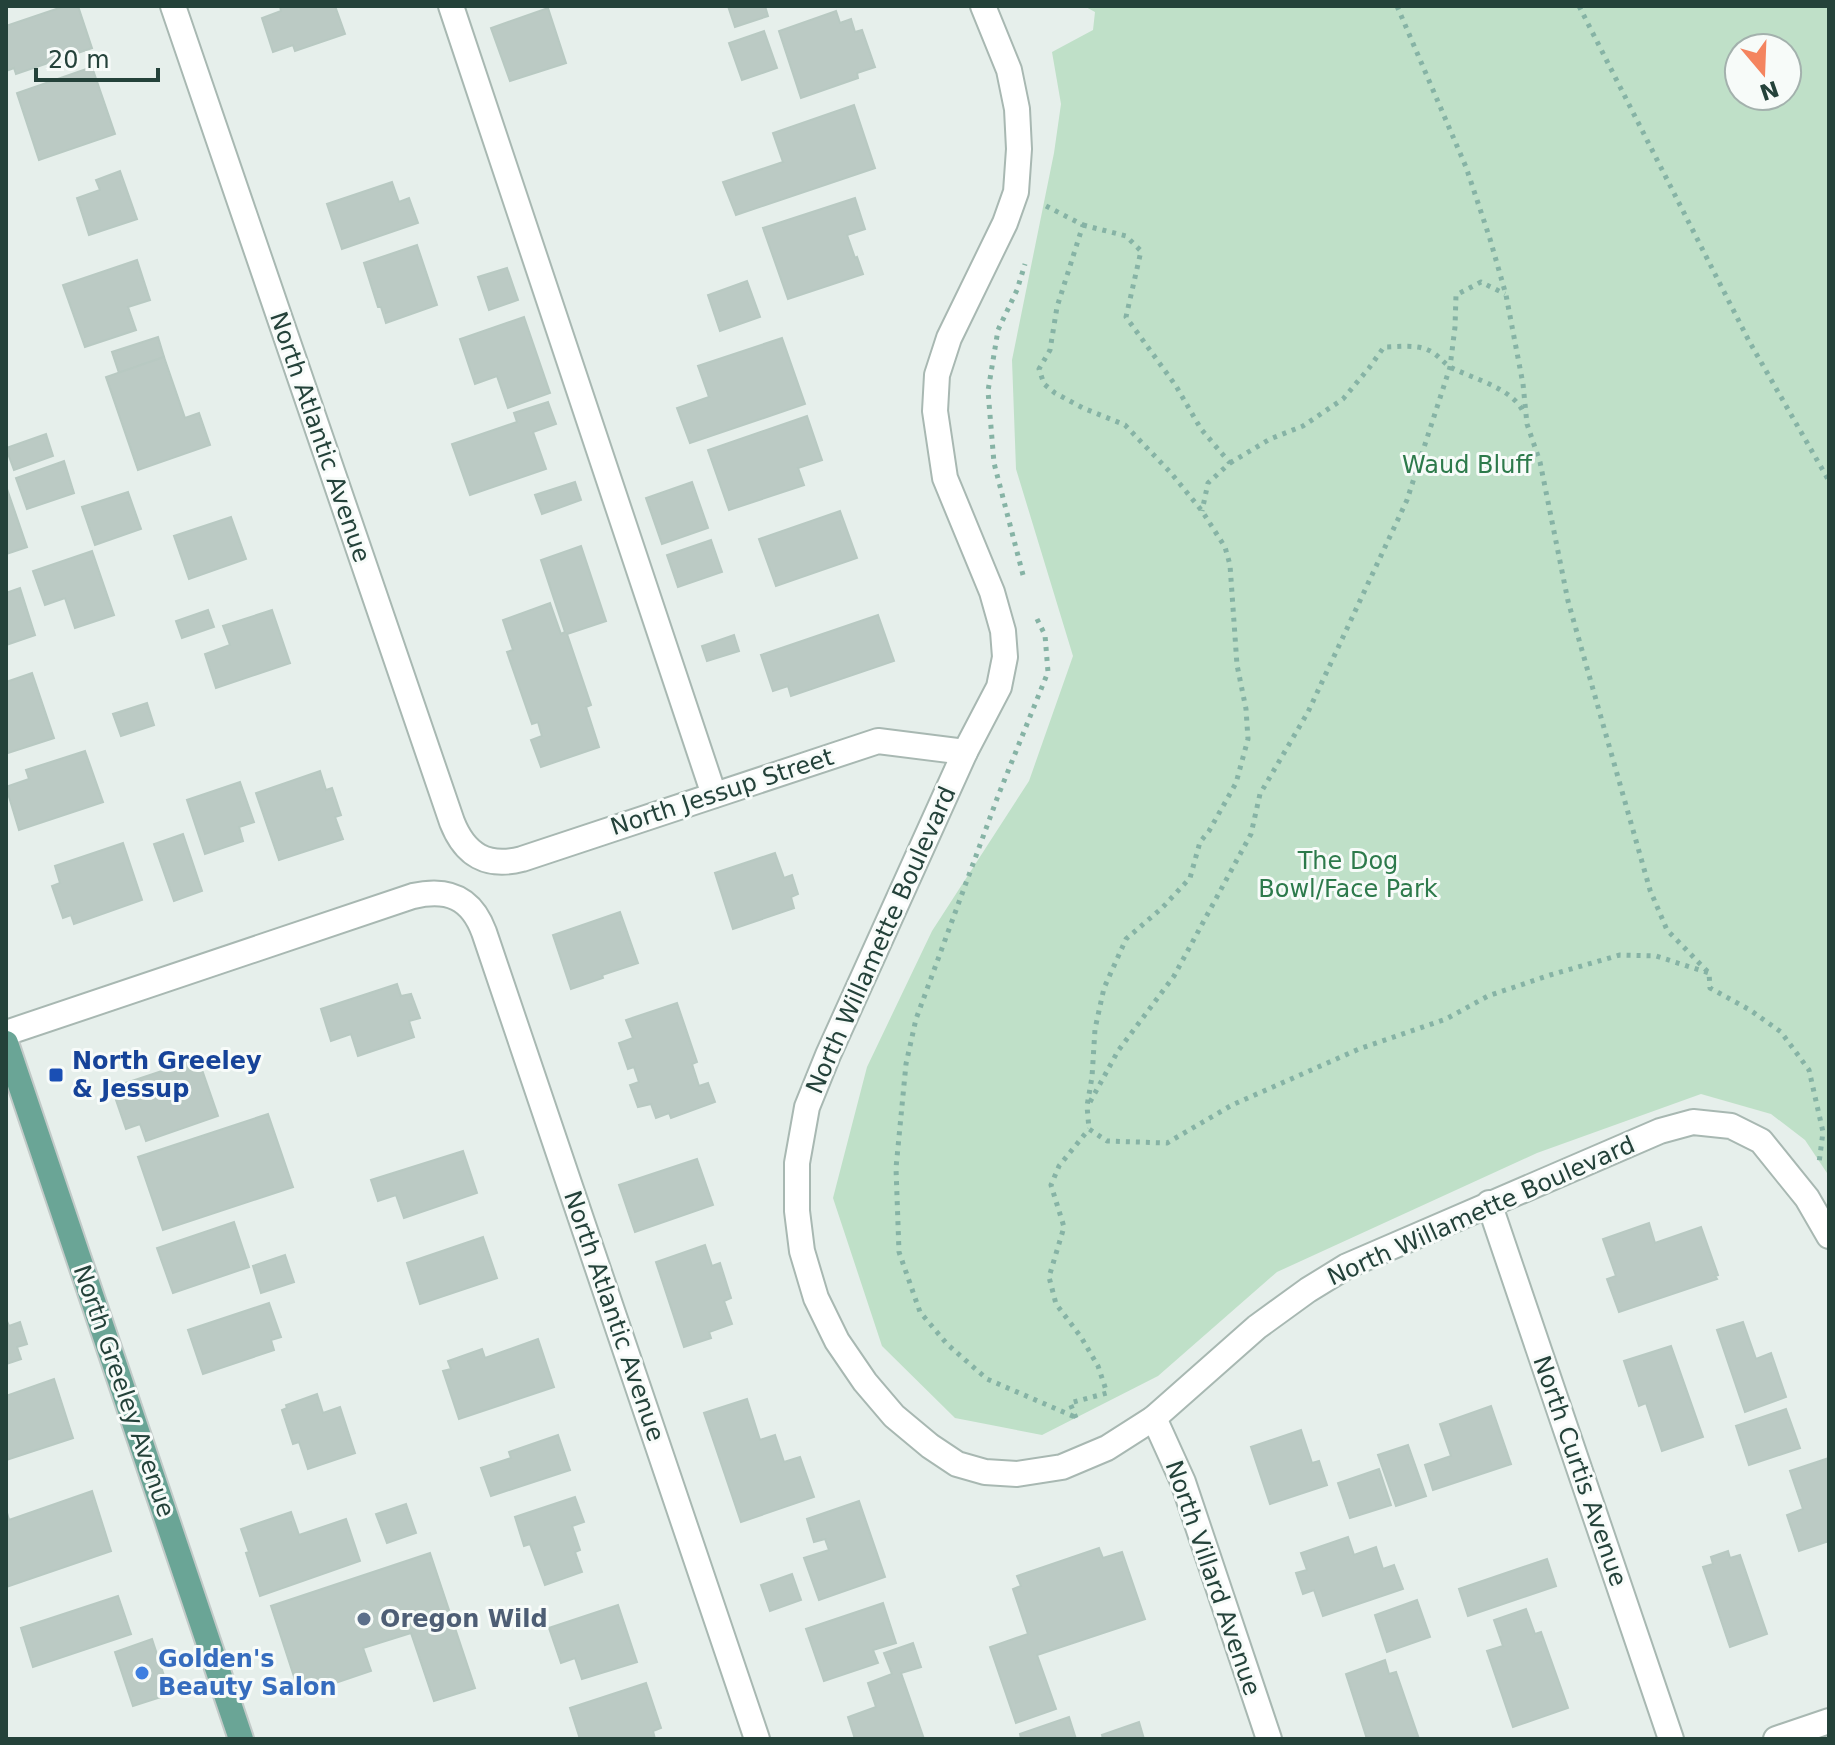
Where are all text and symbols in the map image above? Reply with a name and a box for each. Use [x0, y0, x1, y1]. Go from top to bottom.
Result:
scale bar [36, 32, 158, 82]
north arrow [1723, 32, 1803, 112]
text: 20 m [48, 46, 110, 74]
text: N [1757, 76, 1782, 105]
street label: North Atlantic Avenue [264, 308, 376, 566]
park label: Waud Bluff [1402, 451, 1532, 479]
street label: North Jessup Street [607, 743, 837, 841]
street label: North Willamette Boulevard [800, 782, 962, 1098]
park label: The Dog Bowl/Face Park [1258, 847, 1438, 903]
place label: North Greeley & Jessup [72, 1047, 262, 1103]
marker: North Greeley & Jessup [47, 1066, 65, 1084]
street label: North Willamette Boulevard [1323, 1130, 1639, 1292]
street label: North Atlantic Avenue [558, 1187, 670, 1445]
street label: North Greeley Avenue [68, 1261, 180, 1521]
street label: North Curtis Avenue [1527, 1352, 1633, 1590]
street label: North Villard Avenue [1160, 1457, 1266, 1699]
place label: Oregon Wild [380, 1605, 548, 1633]
marker: Oregon Wild [355, 1610, 373, 1628]
place label: Golden's Beauty Salon [158, 1645, 337, 1701]
marker: Golden's Beauty Salon [133, 1664, 151, 1682]

